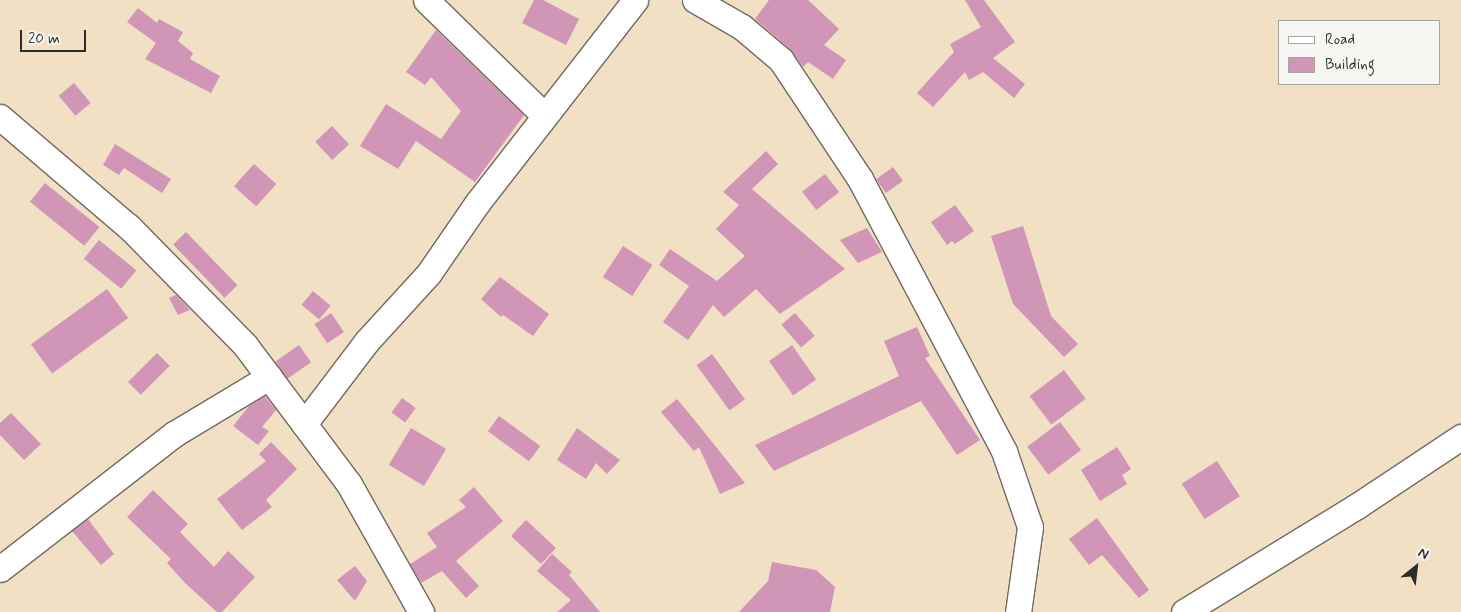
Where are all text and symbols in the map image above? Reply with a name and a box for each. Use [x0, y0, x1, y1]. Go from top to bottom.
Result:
scale bar [22, 20, 89, 52]
legend [1278, 20, 1441, 85]
text: 20 m [28, 29, 60, 49]
text: Road [1325, 30, 1355, 50]
text: Building [1325, 55, 1375, 75]
north arrow [1391, 542, 1441, 592]
text: N [1415, 544, 1432, 564]

